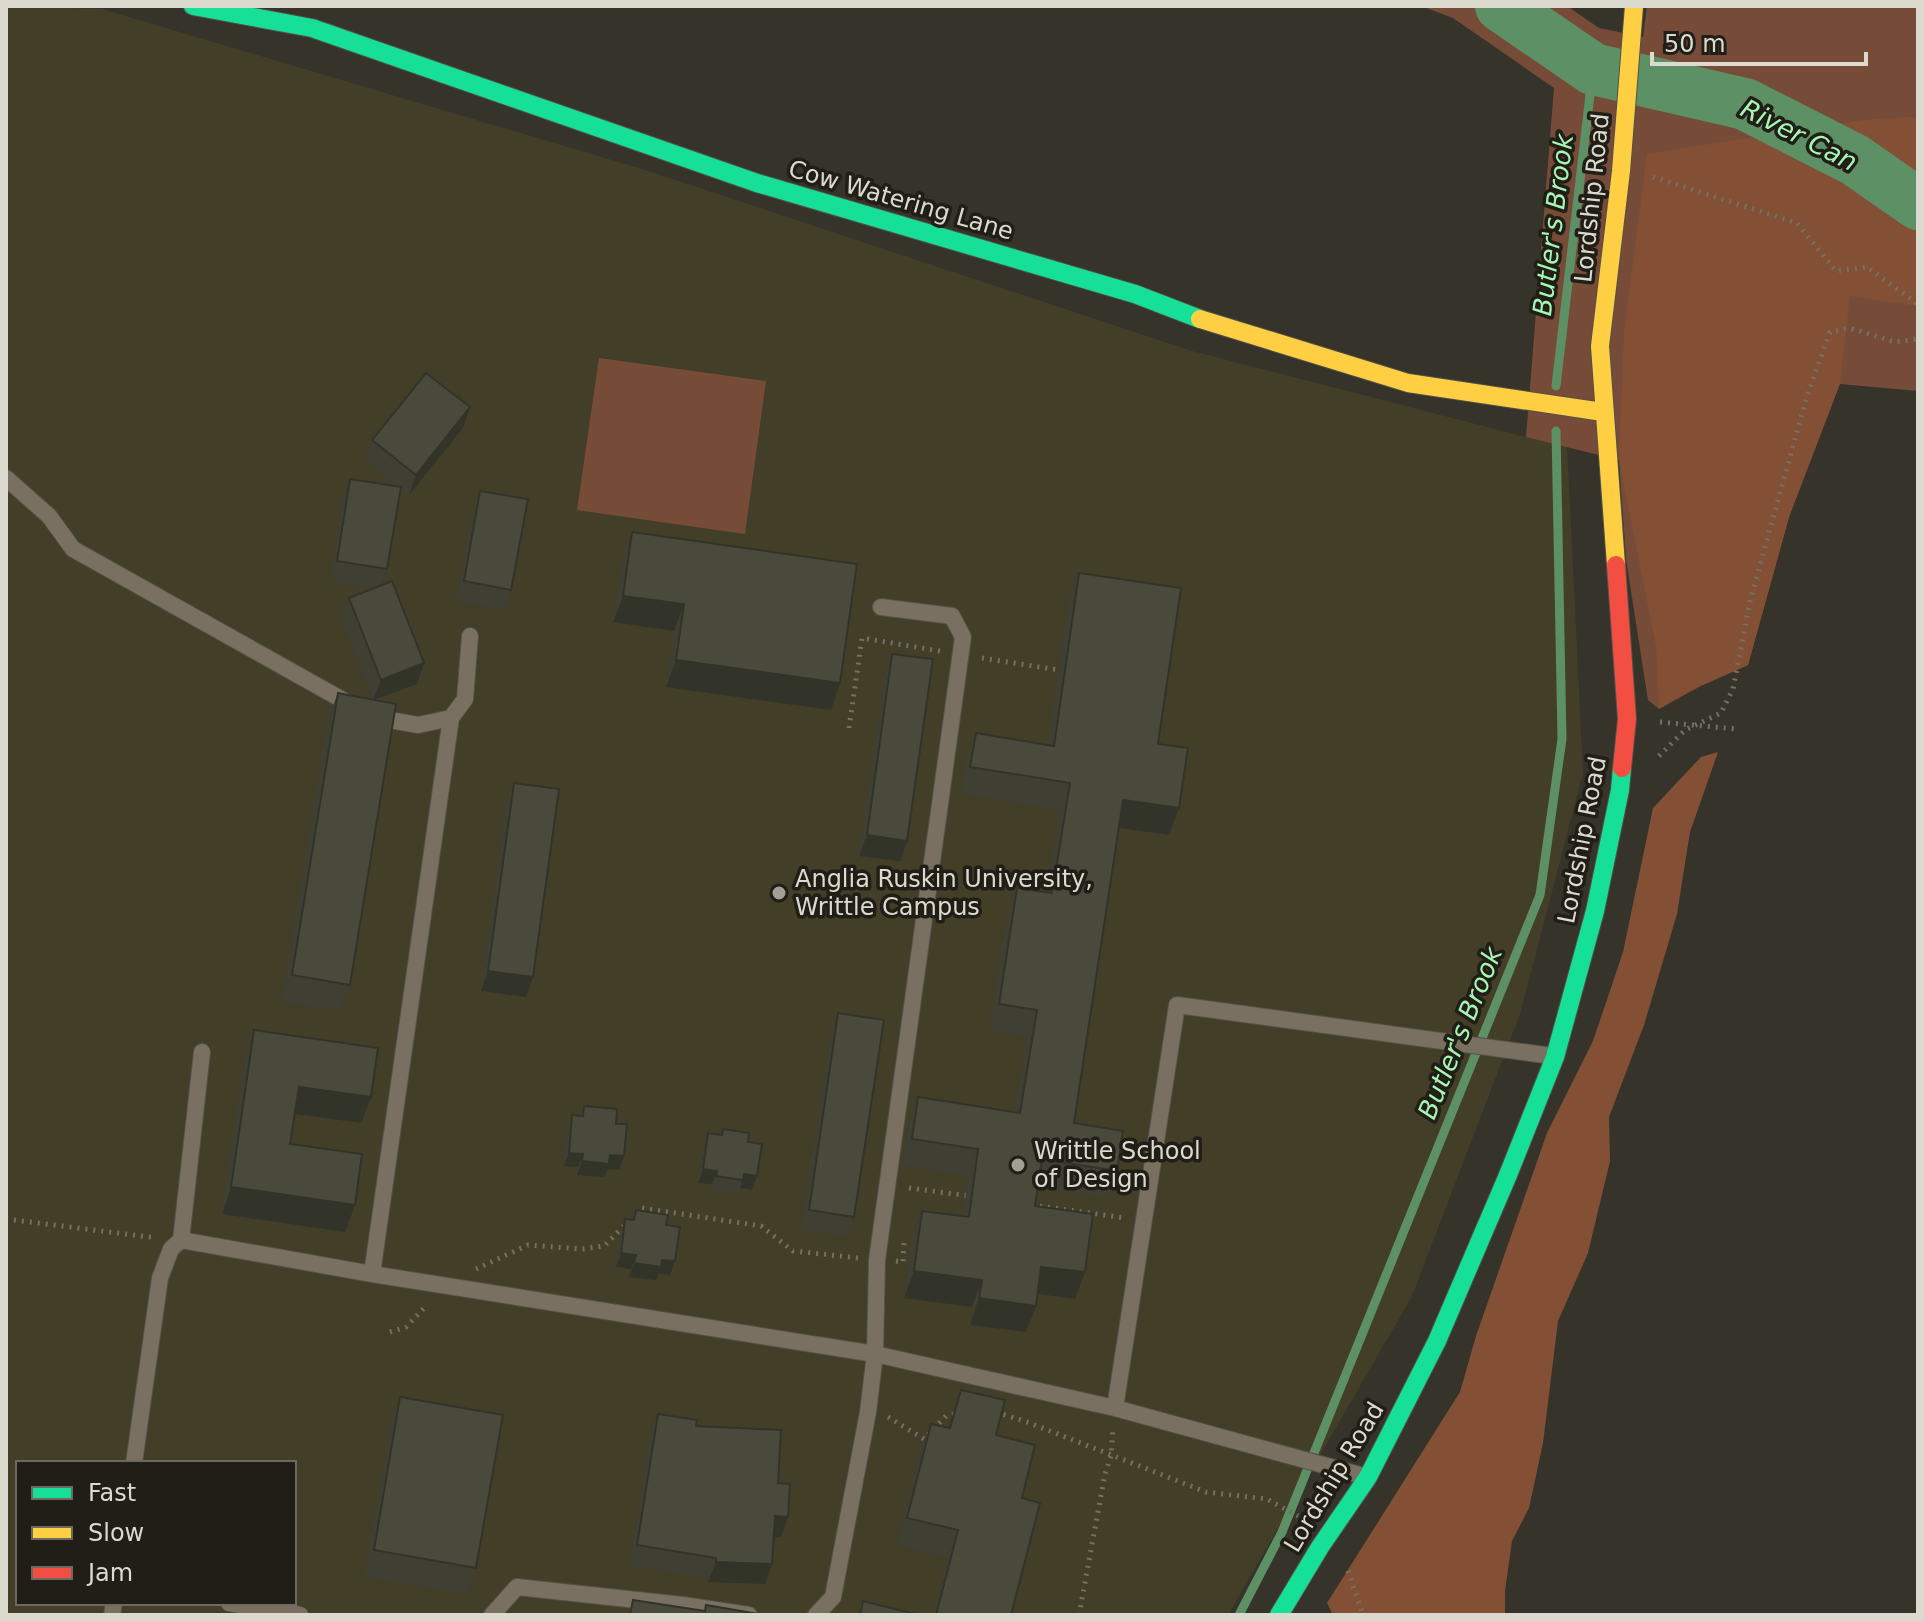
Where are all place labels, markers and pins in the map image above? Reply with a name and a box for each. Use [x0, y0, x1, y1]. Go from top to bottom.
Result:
place label: Anglia Ruskin University, Writtle Campus [795, 865, 1093, 921]
marker: Anglia Ruskin University, Writtle Campus [770, 884, 788, 902]
place label: Writtle School of Design [1034, 1137, 1201, 1193]
marker: Writtle School of Design [1009, 1156, 1027, 1174]

